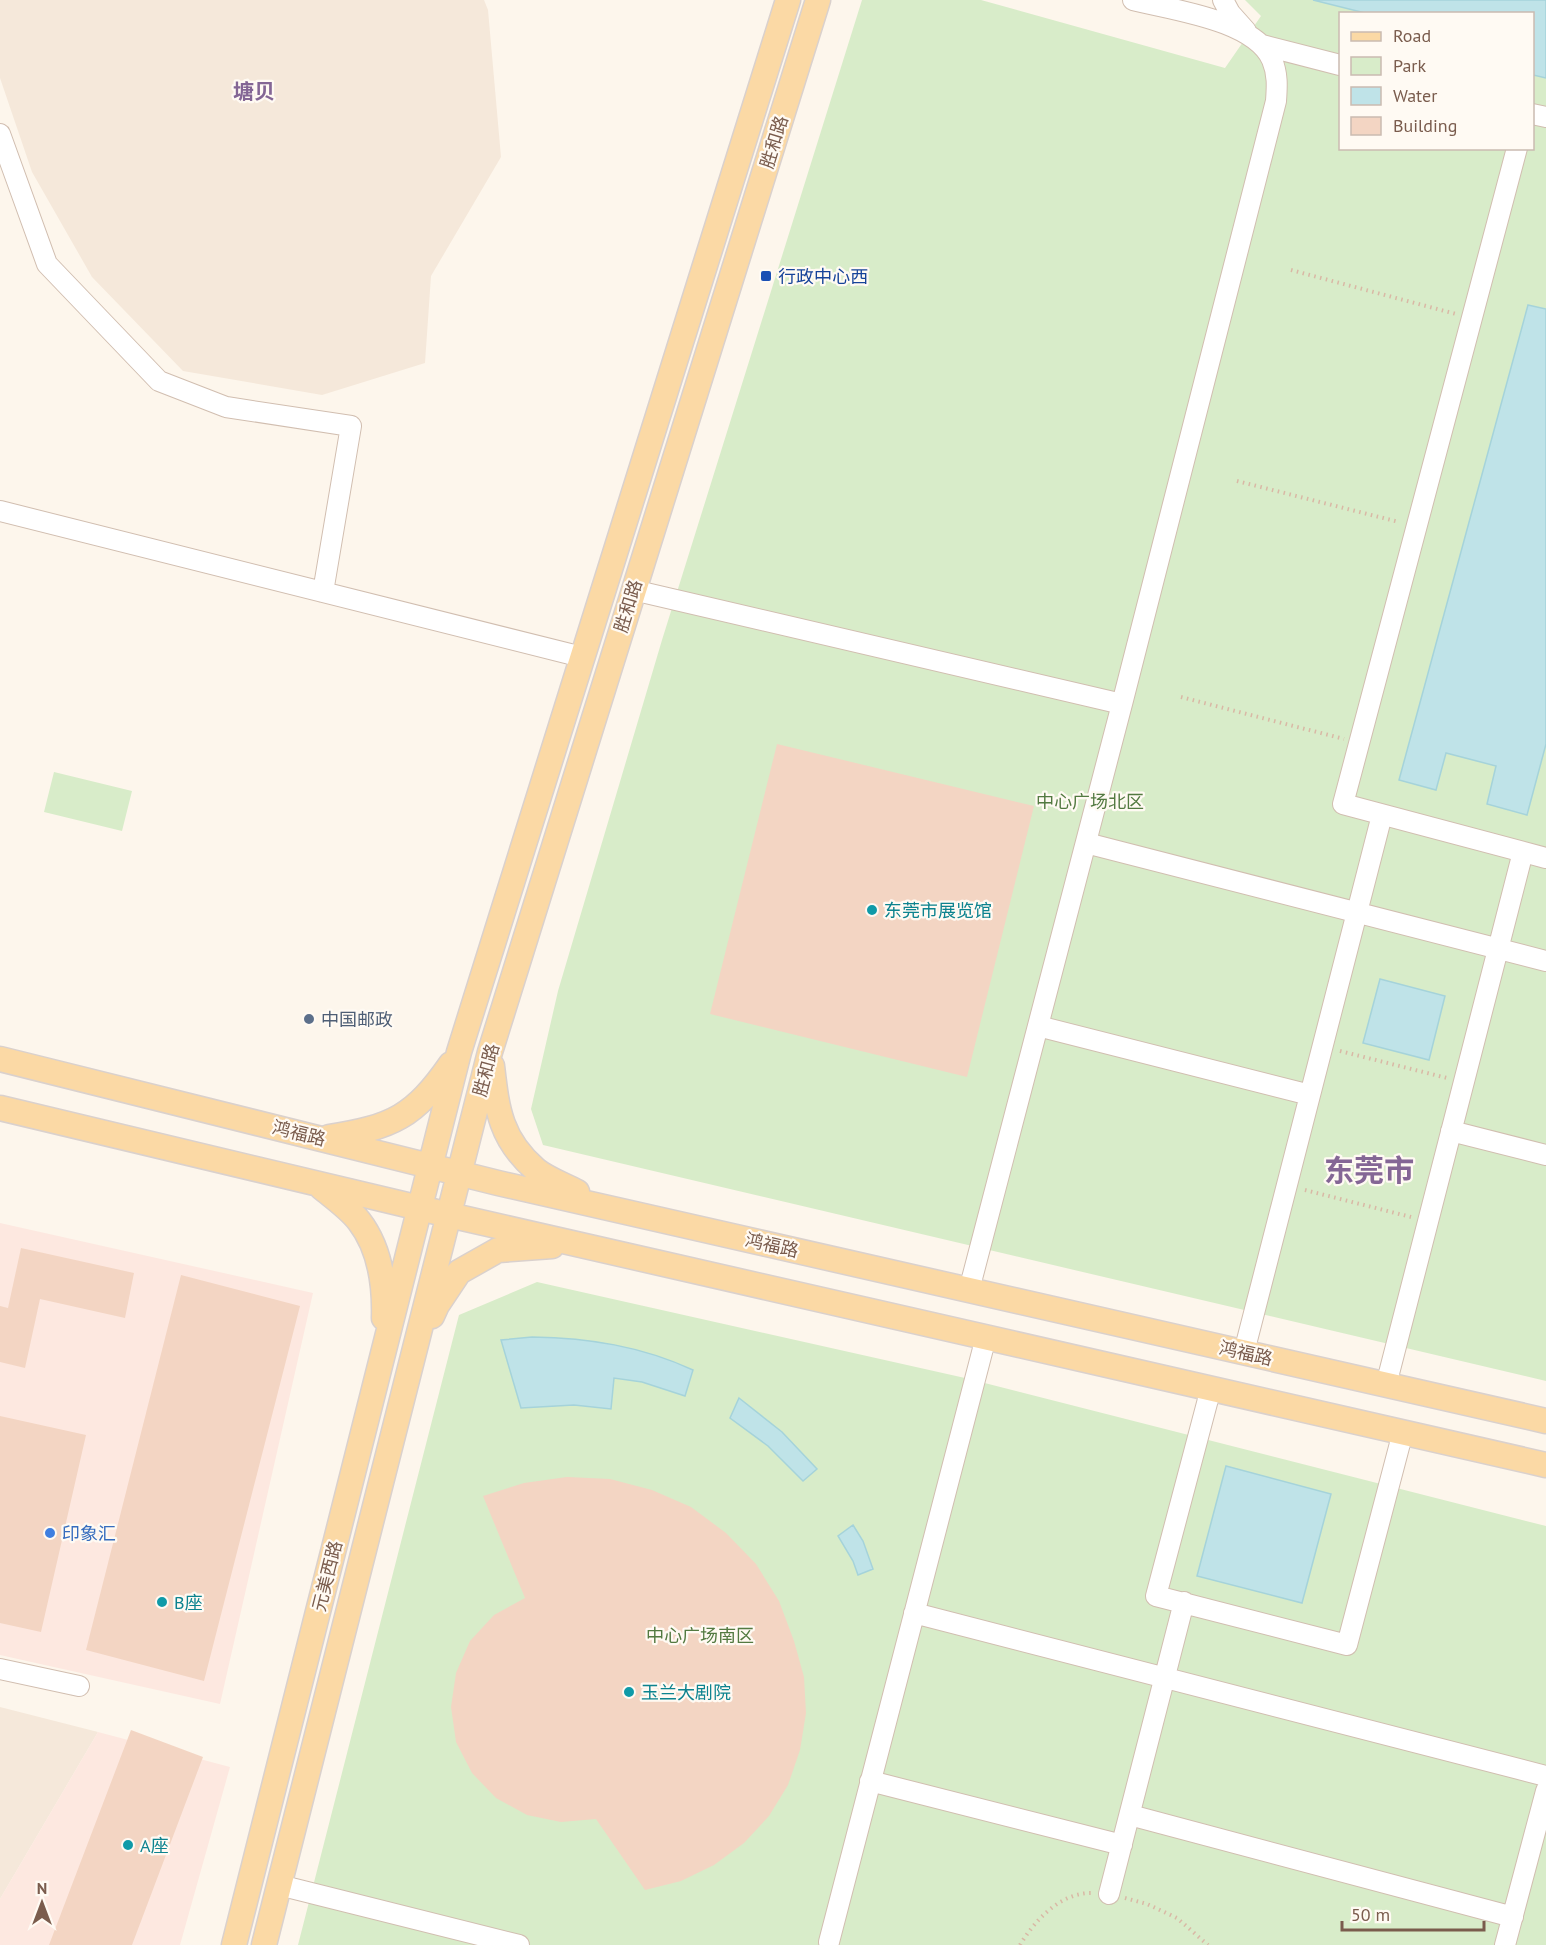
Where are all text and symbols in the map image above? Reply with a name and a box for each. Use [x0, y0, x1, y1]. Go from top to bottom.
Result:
legend [1339, 12, 1534, 150]
text: Road [1393, 24, 1431, 47]
text: Park [1393, 54, 1426, 77]
district label: 塘贝 [233, 78, 275, 105]
text: Water [1393, 84, 1437, 107]
street label: 胜和路 [755, 113, 793, 171]
text: Building [1393, 114, 1457, 137]
place label: 行政中心西 [778, 265, 868, 288]
marker: 行政中心西 [759, 269, 773, 283]
street label: 胜和路 [609, 577, 647, 635]
park label: 中心广场北区 [1036, 790, 1144, 813]
place label: 东莞市展览馆 [884, 899, 992, 922]
marker: 东莞市展览馆 [865, 903, 879, 917]
place label: 中国邮政 [321, 1008, 393, 1031]
marker: 中国邮政 [302, 1012, 316, 1026]
street label: 胜和路 [468, 1041, 504, 1099]
street label: 鸿福路 [270, 1115, 328, 1151]
district label: 东莞市 [1324, 1150, 1414, 1189]
street label: 鸿福路 [743, 1228, 801, 1262]
street label: 鸿福路 [1217, 1336, 1275, 1370]
place label: 印象汇 [62, 1522, 116, 1545]
marker: 印象汇 [43, 1526, 57, 1540]
street label: 元美西路 [307, 1538, 347, 1614]
place label: B座 [174, 1591, 203, 1614]
marker: B座 [155, 1595, 169, 1609]
park label: 中心广场南区 [646, 1624, 754, 1647]
place label: 玉兰大剧院 [641, 1681, 731, 1704]
marker: 玉兰大剧院 [622, 1685, 636, 1699]
place label: A座 [140, 1834, 169, 1857]
marker: A座 [121, 1838, 135, 1852]
north arrow [12, 1873, 72, 1933]
text: N [37, 1878, 47, 1898]
scale bar [1342, 1894, 1484, 1932]
text: 50 m [1351, 1903, 1390, 1926]

